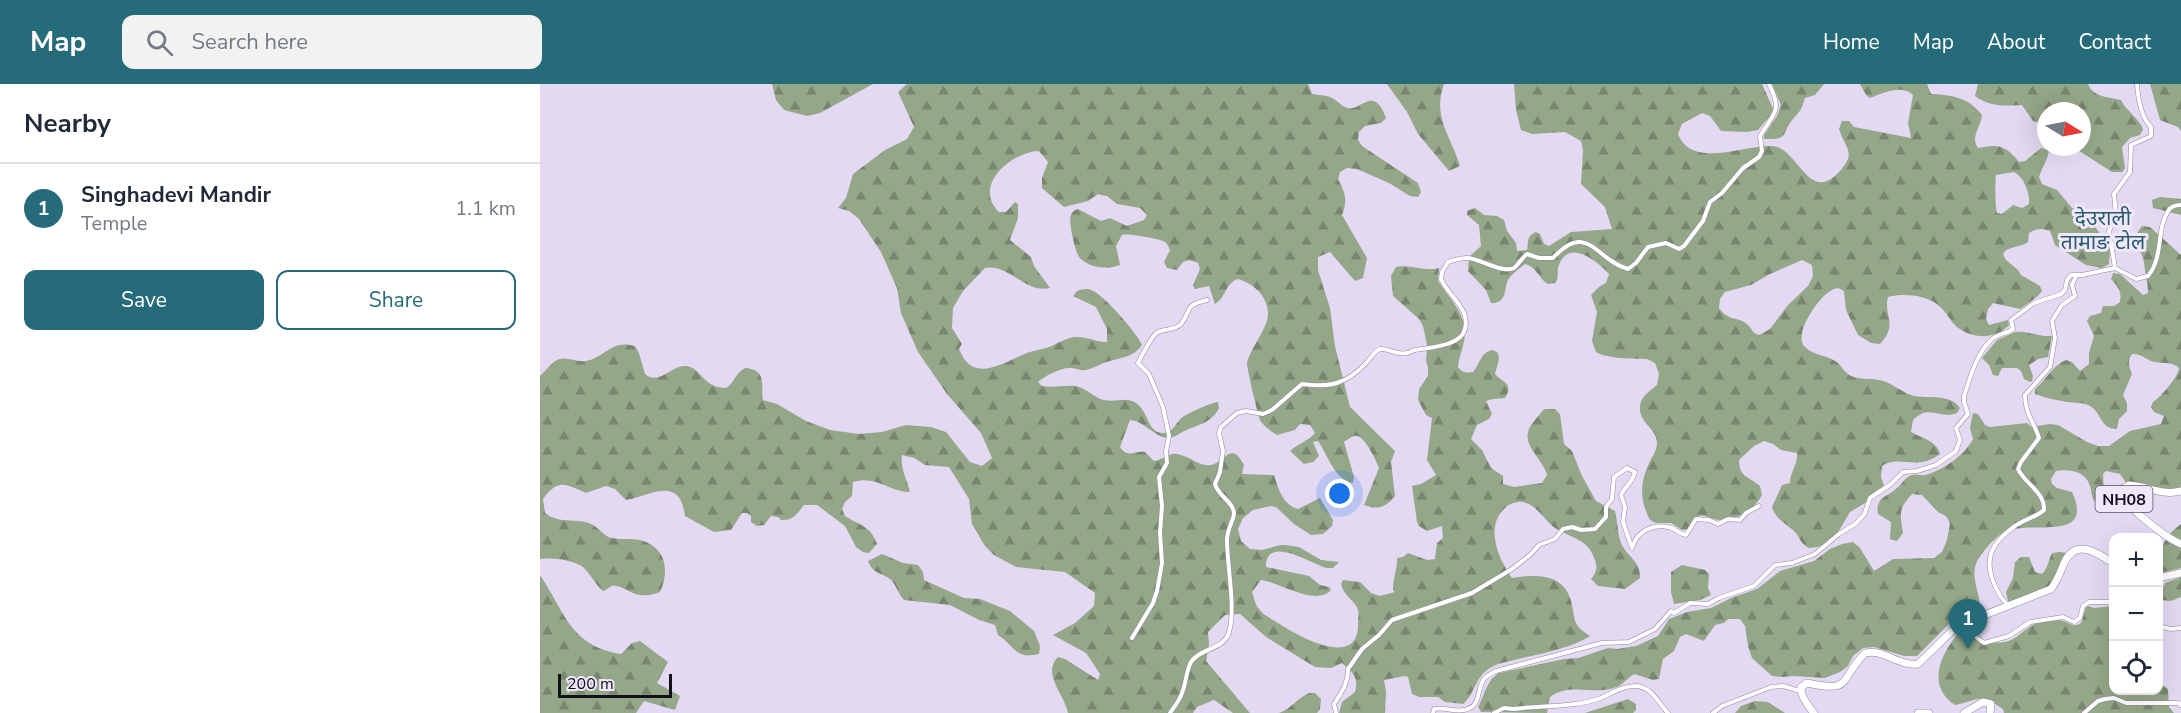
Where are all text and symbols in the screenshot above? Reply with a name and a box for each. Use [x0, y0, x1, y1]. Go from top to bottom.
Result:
search box [122, 15, 542, 69]
text: Map [30, 23, 86, 61]
icon: search [143, 26, 176, 59]
text: Search here [191, 27, 308, 57]
text: Home [1823, 28, 1880, 56]
text: Map [1913, 28, 1954, 56]
text: About [1987, 28, 2045, 56]
text: Contact [2078, 28, 2151, 56]
north arrow [2037, 102, 2091, 156]
text: Nearby [24, 106, 111, 141]
text: Singhadevi Mandir [81, 180, 271, 210]
text: 1 [38, 195, 50, 222]
text: 1.1 km [455, 195, 516, 222]
district label: देउराली तामाङ टोल [2061, 204, 2146, 256]
text: Temple [81, 210, 147, 237]
button: Save [24, 270, 264, 330]
button: Share [276, 270, 516, 330]
your location [1325, 479, 1354, 508]
road number: NH08 [2096, 486, 2152, 512]
map controls [2109, 533, 2163, 695]
button: + [2109, 533, 2163, 587]
button: − [2109, 587, 2163, 641]
pin: 1 [1948, 600, 1988, 649]
button: locate [2109, 641, 2163, 695]
scale bar [558, 671, 672, 698]
text: 200 m [567, 673, 614, 695]

